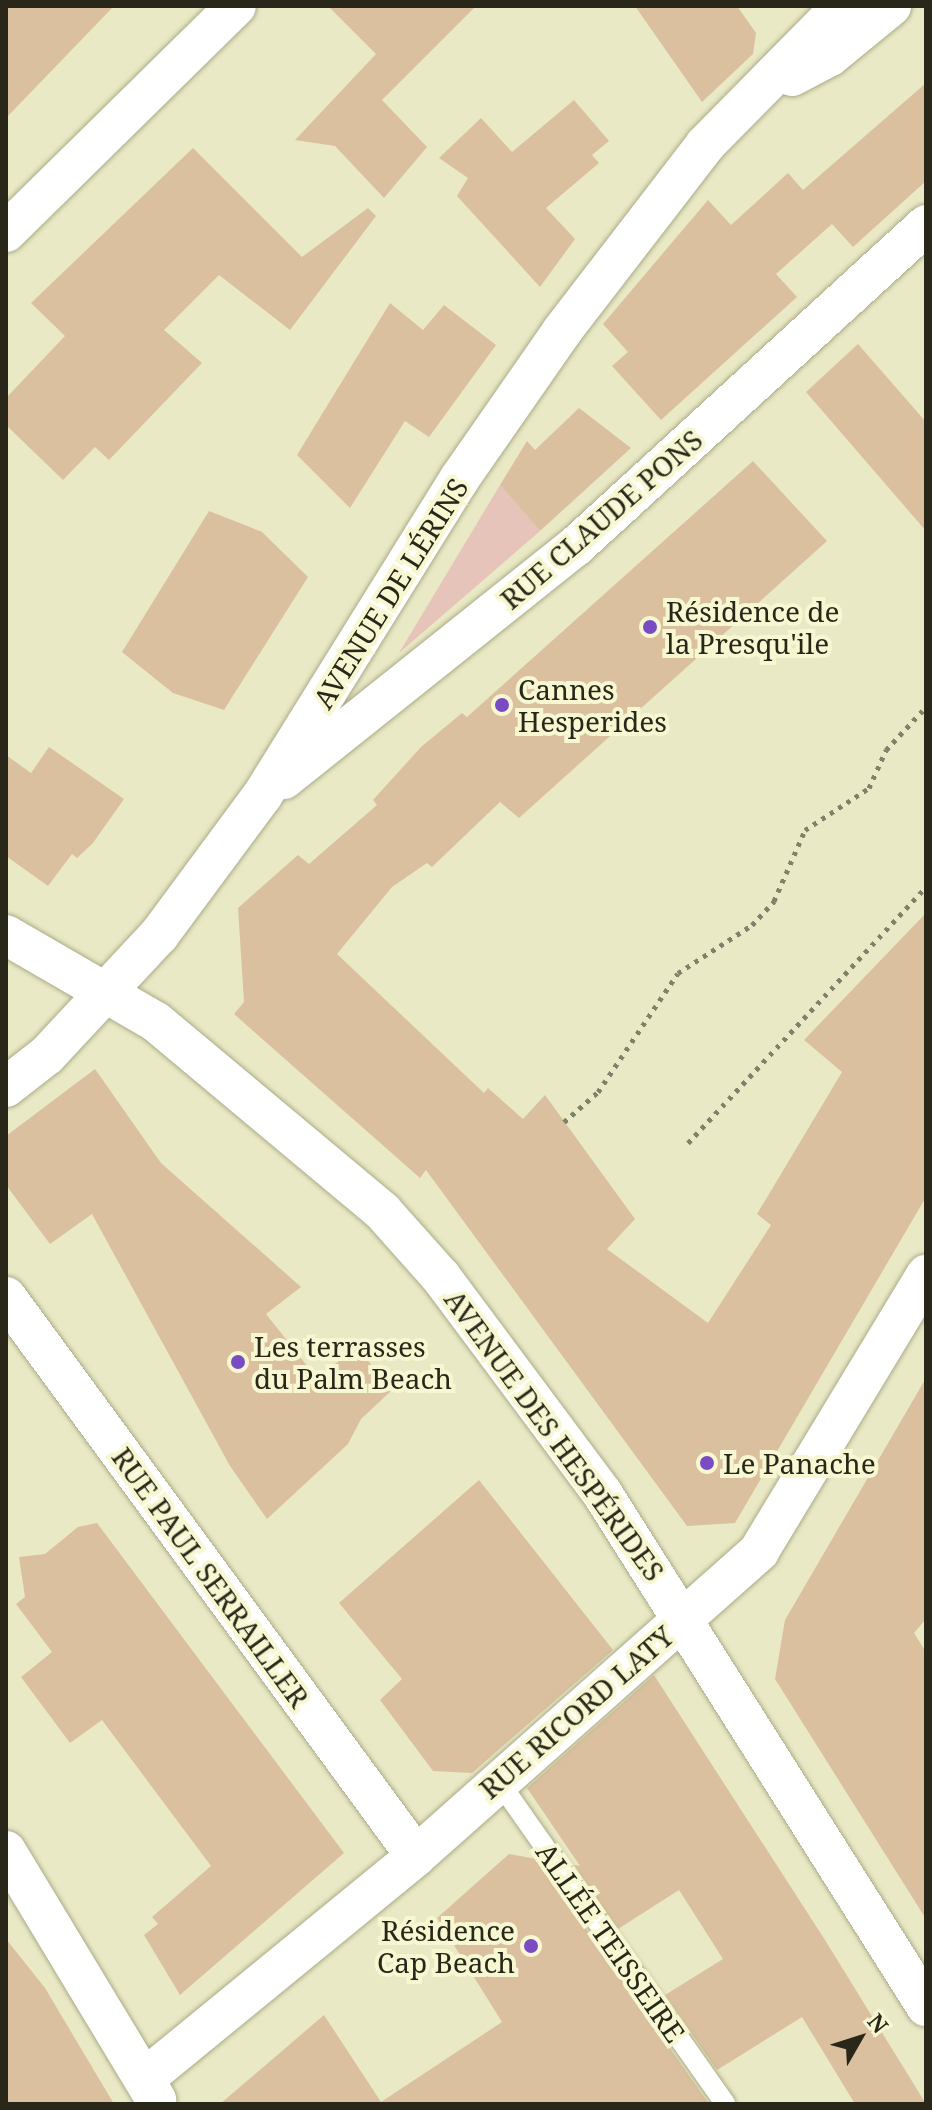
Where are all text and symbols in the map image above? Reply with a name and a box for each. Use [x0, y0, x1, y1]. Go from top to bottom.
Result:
street label: RUE CLAUDE PONS [493, 422, 709, 616]
street label: AVENUE DE LÉRINS [305, 472, 475, 714]
place label: Résidence de la Presqu'ile [666, 594, 839, 660]
marker: Résidence de la Presqu'ile [641, 618, 659, 636]
place label: Cannes Hesperides [518, 672, 667, 738]
marker: Cannes Hesperides [493, 696, 511, 714]
street label: AVENUE DES HESPÉRIDES [438, 1283, 672, 1587]
place label: Les terrasses du Palm Beach [254, 1329, 452, 1395]
marker: Les terrasses du Palm Beach [229, 1353, 247, 1371]
street label: RUE PAUL SERRAILLER [106, 1441, 316, 1713]
place label: Le Panache [723, 1446, 876, 1480]
marker: Le Panache [698, 1454, 716, 1472]
street label: RUE RICORD LATY [472, 1619, 680, 1805]
street label: ALLÉE TEISSEIRE [530, 1836, 692, 2048]
place label: Résidence Cap Beach [377, 1913, 515, 1979]
marker: Résidence Cap Beach [522, 1937, 540, 1955]
north arrow [820, 1998, 900, 2078]
text: N [862, 2007, 896, 2039]

